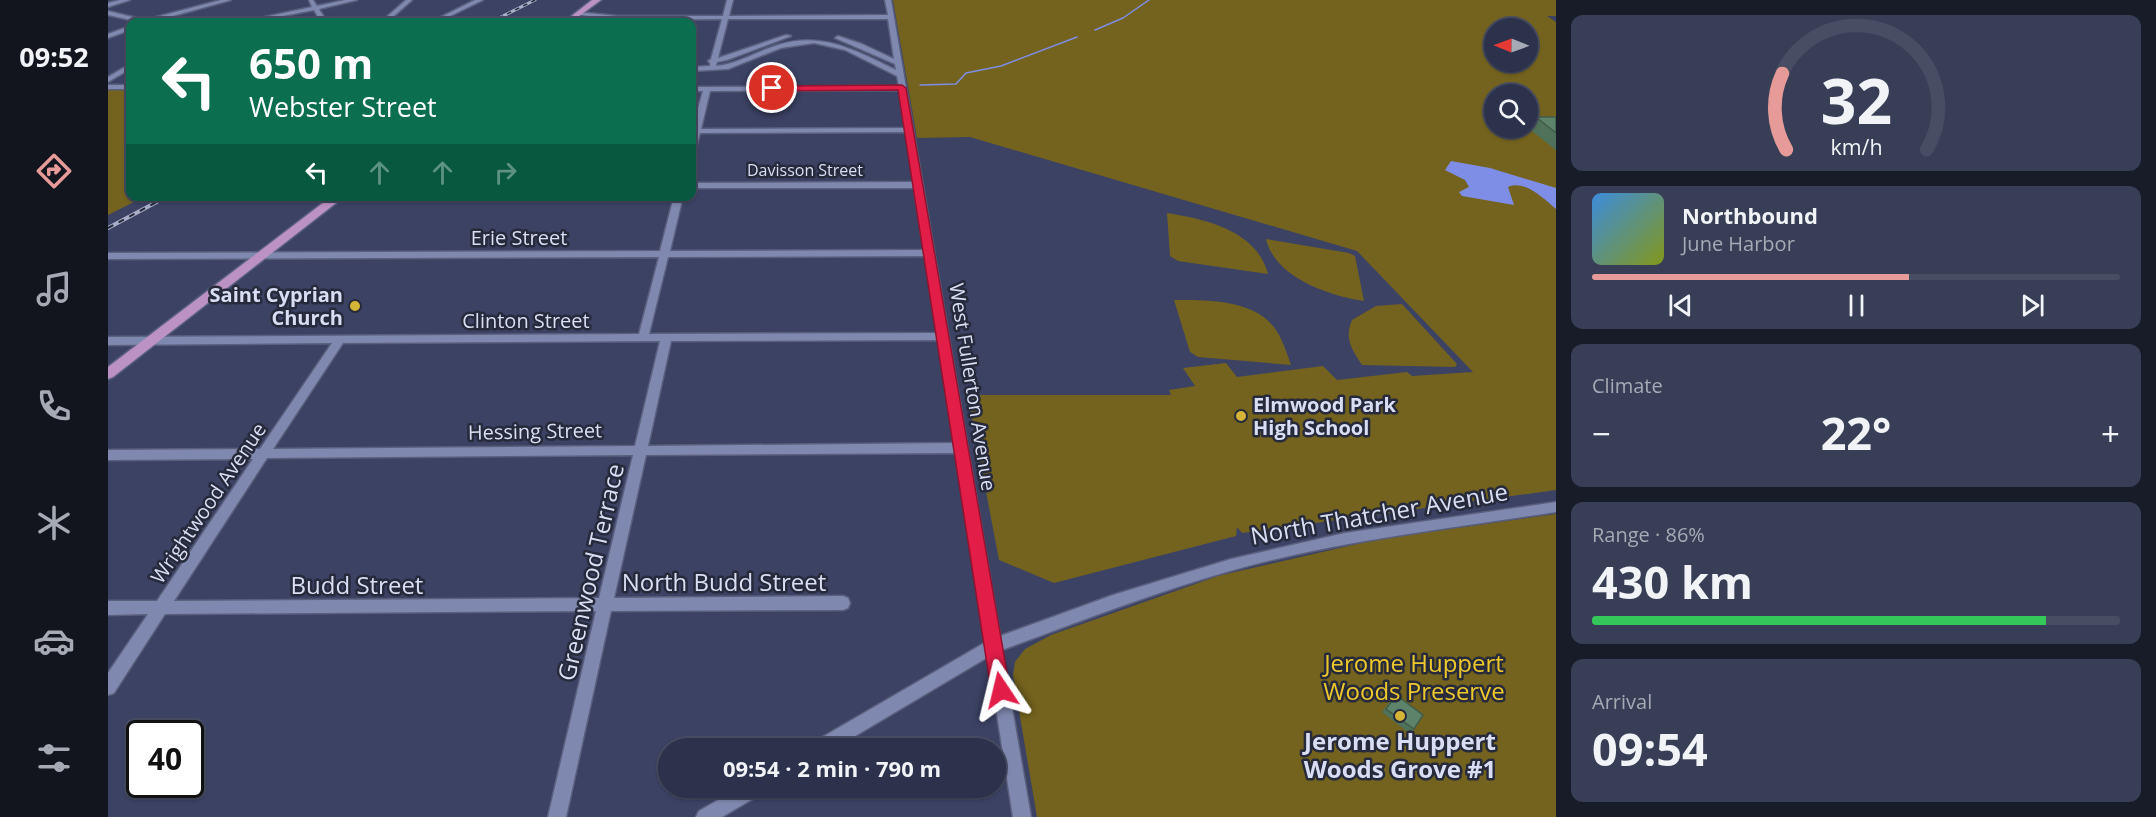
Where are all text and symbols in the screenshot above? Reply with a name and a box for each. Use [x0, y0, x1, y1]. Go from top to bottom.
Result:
north arrow [1484, 18, 1538, 72]
map controls [1484, 18, 1538, 138]
text: 650 m [249, 34, 373, 91]
text: 09:52 [19, 38, 89, 75]
icon: left [150, 42, 228, 120]
text: 32 [1820, 57, 1892, 142]
pin [746, 62, 797, 113]
icon: arrive [755, 71, 788, 104]
button: search [1484, 84, 1538, 138]
text: Webster Street [249, 88, 437, 125]
text: km/h [1830, 132, 1882, 161]
icon: directions [33, 150, 75, 192]
icon: left [300, 156, 333, 189]
icon: ahead [363, 156, 396, 189]
icon: ahead [426, 156, 459, 189]
icon: right [489, 156, 522, 189]
street label: Davisson Street [747, 159, 863, 181]
text: Northbound [1682, 200, 1818, 230]
street label: Erie Street [471, 224, 567, 251]
text: June Harbor [1682, 230, 1795, 257]
icon: music [33, 268, 75, 310]
place label: Saint Cyprian Church [210, 281, 343, 331]
street label: West Fullerton Avenue [943, 281, 1003, 493]
icon: previous [1664, 289, 1697, 322]
icon: pause [1840, 289, 1873, 322]
icon: next [2016, 289, 2049, 322]
marker: Saint Cyprian Church [348, 299, 362, 313]
street label: Clinton Street [462, 307, 590, 334]
text: Climate [1592, 372, 1663, 399]
icon: phone [33, 385, 75, 427]
place label: Elmwood Park High School [1253, 391, 1396, 441]
text: 22° [1821, 402, 1891, 463]
marker: Elmwood Park High School [1234, 409, 1248, 423]
text: − [1592, 411, 1611, 456]
text: + [2101, 411, 2120, 456]
street label: Hessing Street [468, 416, 602, 446]
street label: Wrightwood Avenue [144, 417, 272, 589]
street label: Greenwood Terrace [549, 460, 631, 684]
street label: North Thatcher Avenue [1248, 474, 1510, 552]
icon: climate [33, 502, 75, 544]
text: Range · 86% [1592, 521, 1705, 548]
text: 430 km [1592, 551, 1753, 612]
street label: North Budd Street [622, 565, 826, 598]
street label: Budd Street [291, 568, 423, 601]
icon: car [33, 620, 75, 662]
park label: Jerome Huppert Woods Preserve [1322, 646, 1505, 707]
position arrow [969, 658, 1033, 722]
text: Arrival [1592, 688, 1652, 715]
marker: Jerome Huppert Woods Grove #1 [1393, 709, 1407, 723]
text: 09:54 [1592, 718, 1708, 779]
speed limit sign: 40 [126, 720, 204, 798]
place label: Jerome Huppert Woods Grove #1 [1302, 724, 1496, 785]
icon: filters [33, 737, 75, 779]
text: 09:54 · 2 min · 790 m [723, 753, 941, 783]

